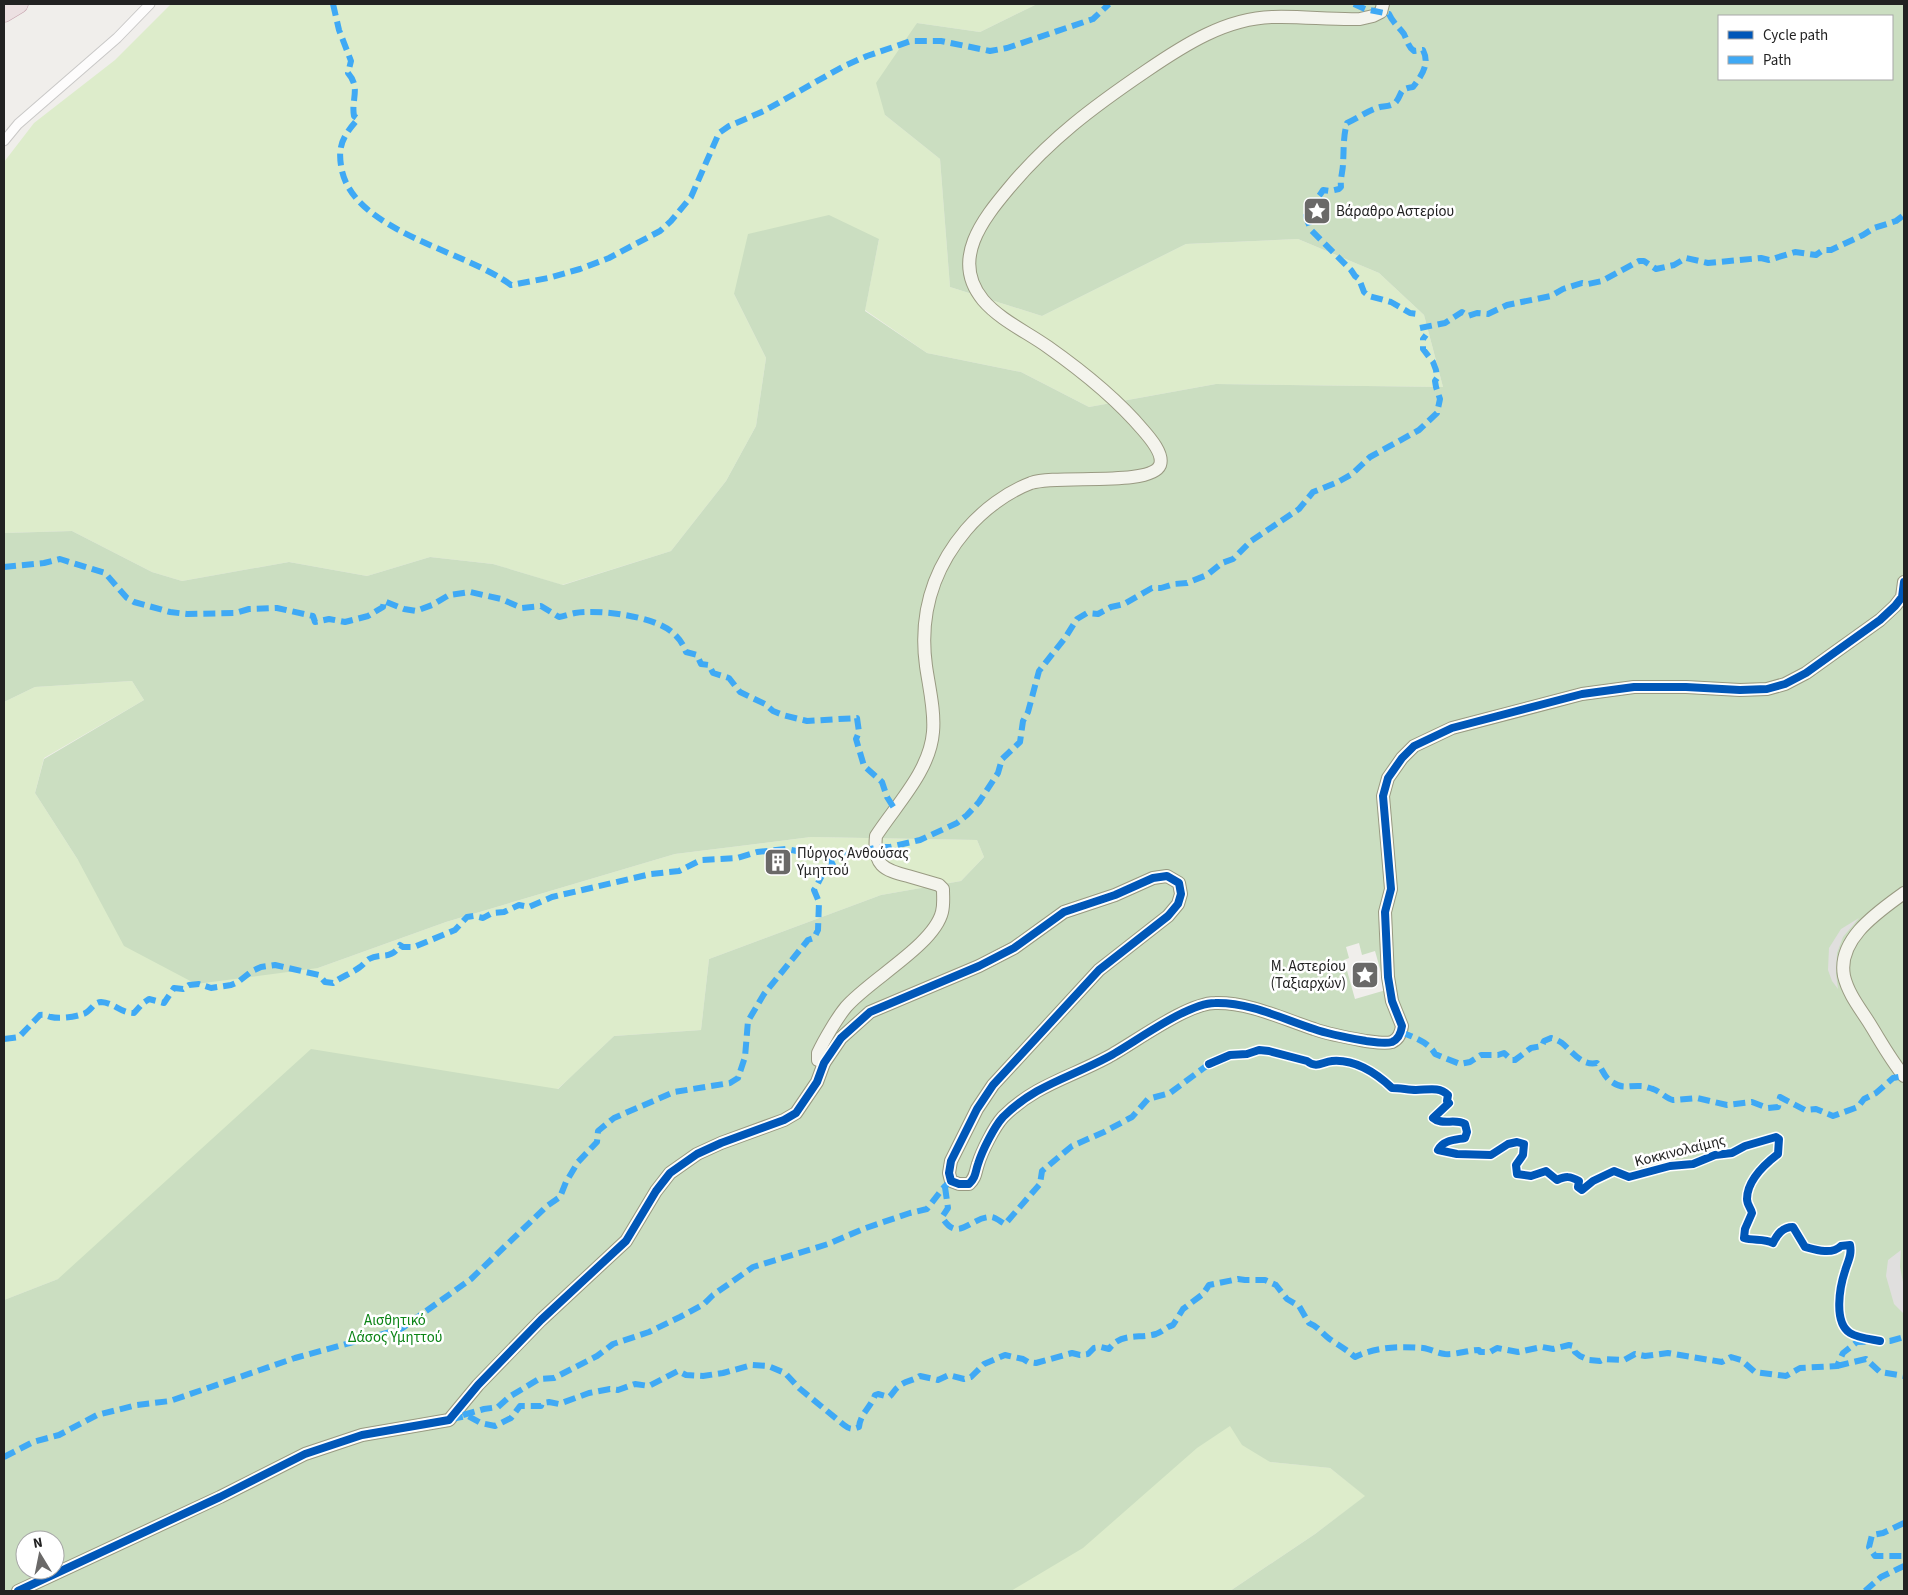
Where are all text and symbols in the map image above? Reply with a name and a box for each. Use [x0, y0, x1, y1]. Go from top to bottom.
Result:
legend [1718, 15, 1893, 80]
text: Cycle path [1763, 25, 1828, 46]
text: Path [1763, 50, 1791, 71]
place icon: Βάραθρο Αστερίου [1302, 196, 1332, 226]
place label: Βάραθρο Αστερίου [1336, 201, 1454, 222]
place label: Πύργος Ανθούσας Υμηττού [796, 843, 909, 881]
building icon: Πύργος Ανθούσας Υμηττού [763, 847, 793, 877]
place label: Μ. Αστερίου (Ταξιαρχών) [1271, 956, 1346, 994]
place icon: Μ. Αστερίου (Ταξιαρχών) [1350, 960, 1380, 990]
street label: Κοκκινολαίμης [1632, 1129, 1728, 1172]
park label: Αισθητικό Δάσος Υμηττού [348, 1310, 442, 1348]
north arrow [15, 1530, 65, 1580]
text: N [32, 1533, 44, 1554]

